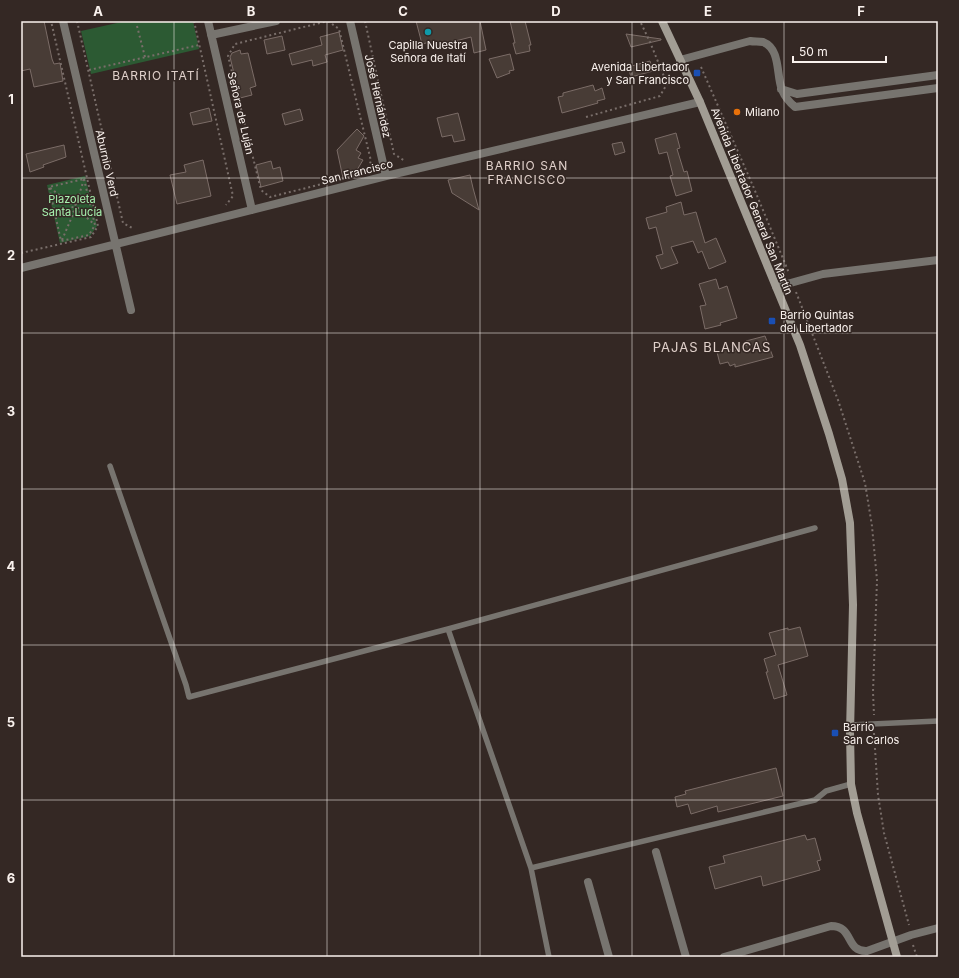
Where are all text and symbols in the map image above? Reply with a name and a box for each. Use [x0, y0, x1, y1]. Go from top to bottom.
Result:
text: A [93, 3, 103, 19]
text: B [247, 3, 256, 19]
text: C [398, 3, 408, 19]
text: D [551, 3, 561, 19]
text: E [704, 3, 712, 19]
text: F [857, 3, 865, 19]
marker: Capilla Nuestra Señora de Itatí [423, 27, 433, 37]
place label: Capilla Nuestra Señora de Itatí [388, 38, 468, 65]
scale bar [793, 38, 886, 64]
text: 50 m [799, 44, 828, 59]
street label: José Hernández [362, 53, 394, 139]
place label: Avenida Libertador y San Francisco [591, 60, 689, 87]
district label: BARRIO ITATÍ [112, 68, 200, 83]
marker: Avenida Libertador y San Francisco [692, 68, 702, 78]
street label: Señora de Luján [225, 70, 257, 156]
text: 1 [8, 91, 14, 107]
street label: Avenida Libertador General San Martín [708, 105, 796, 297]
place label: Milano [745, 105, 780, 119]
marker: Milano [732, 107, 742, 117]
street label: Aburnio Verd [93, 128, 121, 198]
street label: San Francisco [320, 156, 395, 188]
district label: BARRIO SAN FRANCISCO [486, 158, 568, 187]
park label: Plazoleta Santa Lucía [42, 192, 102, 219]
text: 2 [7, 247, 15, 263]
place label: Barrio Quintas del Libertador [780, 308, 854, 335]
marker: Barrio Quintas del Libertador [767, 316, 777, 326]
district label: PAJAS BLANCAS [653, 339, 771, 355]
text: 3 [7, 403, 15, 419]
text: 4 [7, 558, 16, 574]
text: 5 [7, 714, 15, 730]
place label: Barrio San Carlos [843, 720, 900, 747]
marker: Barrio San Carlos [830, 728, 840, 738]
text: 6 [7, 870, 15, 886]

